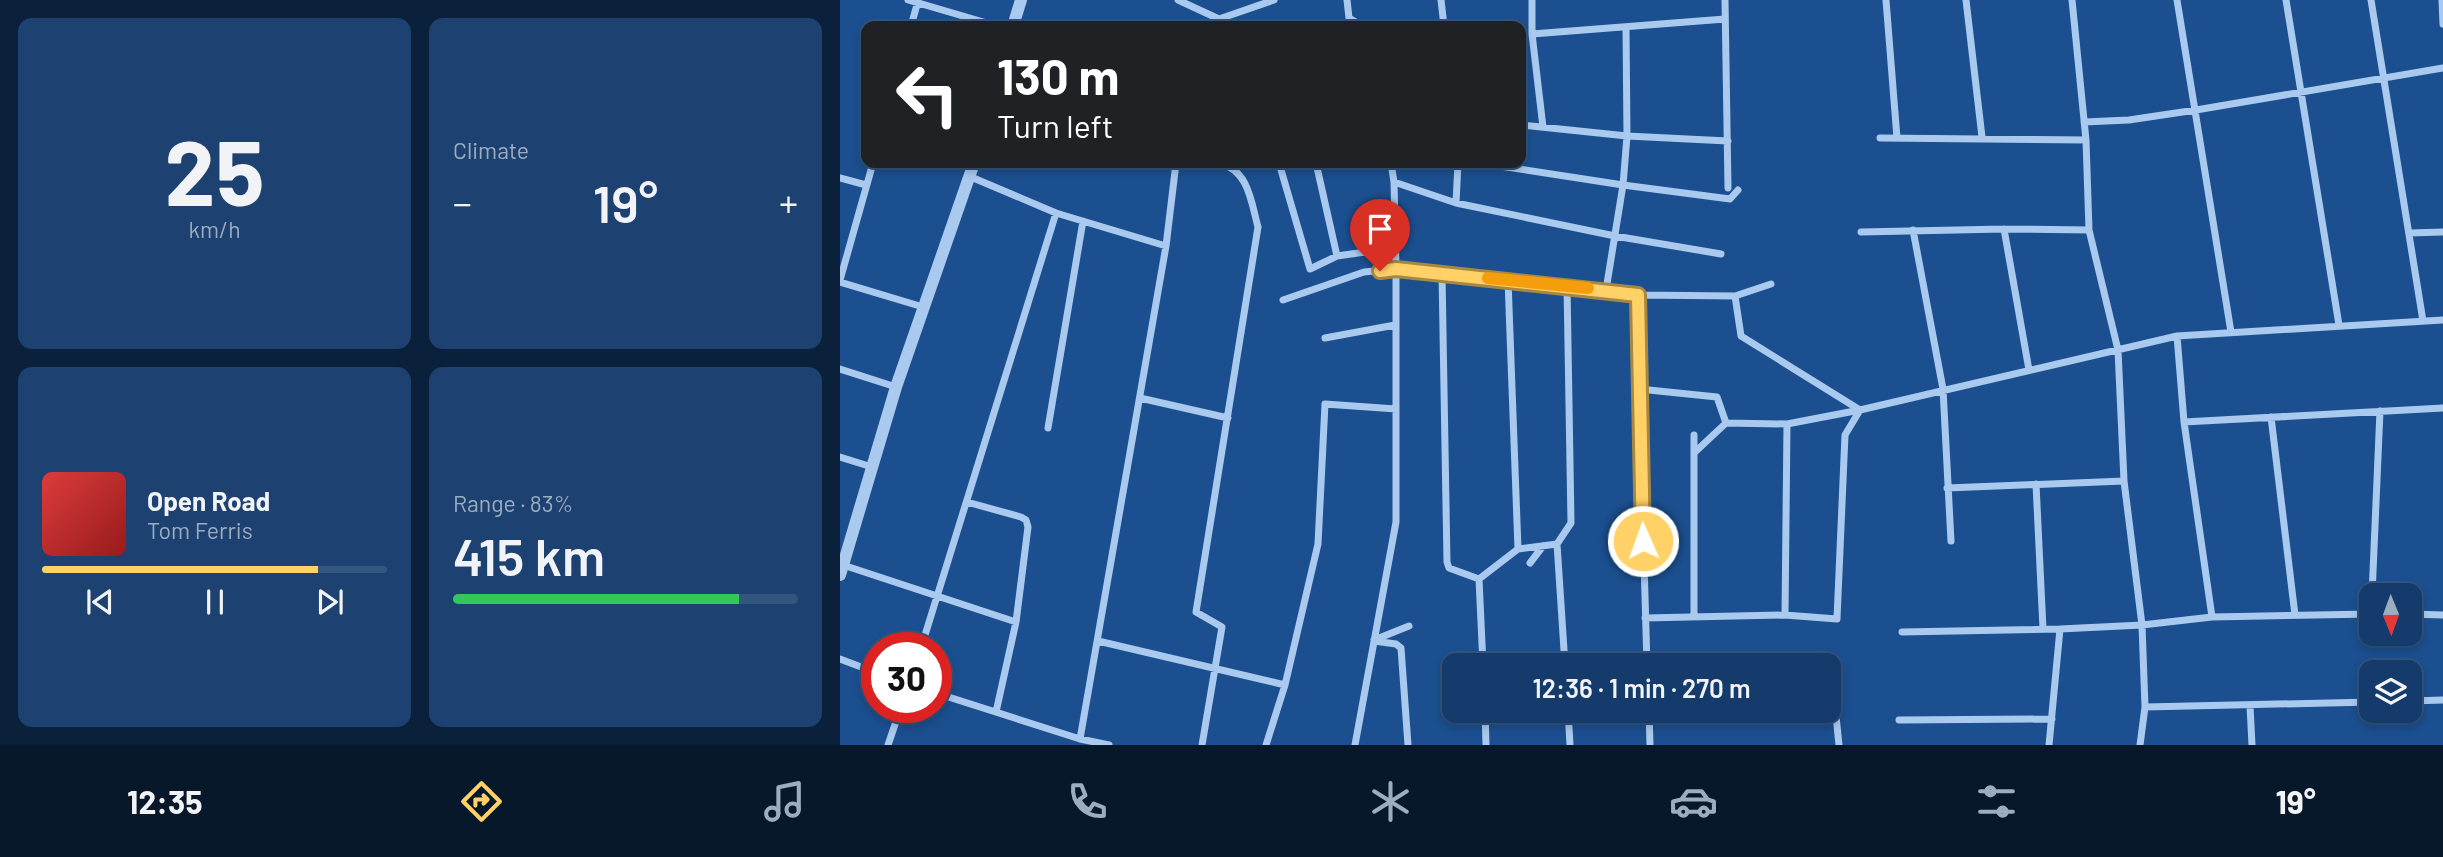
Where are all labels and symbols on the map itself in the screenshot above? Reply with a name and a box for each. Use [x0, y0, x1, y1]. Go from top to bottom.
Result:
pin [1350, 199, 1410, 271]
position arrow [1606, 504, 1680, 578]
north arrow [2359, 583, 2422, 646]
speed limit sign: 30 [861, 632, 952, 723]

